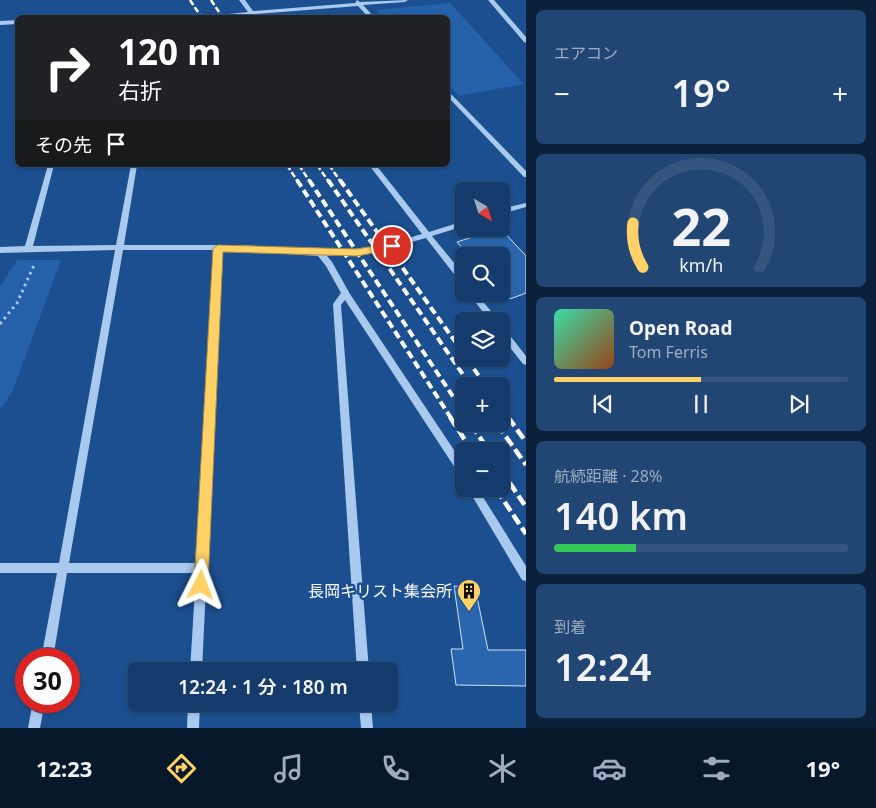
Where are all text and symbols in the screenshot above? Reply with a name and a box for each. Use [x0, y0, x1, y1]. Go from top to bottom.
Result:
text: 120 m [118, 28, 221, 75]
icon: right [35, 35, 100, 100]
text: エアコン [554, 42, 618, 64]
text: 19° [671, 66, 731, 118]
text: − [554, 74, 570, 112]
text: + [832, 74, 848, 112]
text: 右折 [118, 75, 162, 105]
icon: arrive [102, 130, 130, 158]
text: その先 [35, 132, 92, 158]
north arrow [455, 182, 510, 238]
map controls [455, 182, 510, 497]
text: 22 [671, 190, 731, 261]
pin [371, 225, 413, 267]
icon: arrive [378, 232, 406, 260]
button: search [455, 247, 510, 302]
text: km/h [679, 253, 723, 277]
button: layers [455, 312, 510, 367]
text: Open Road [629, 315, 732, 341]
text: Tom Ferris [629, 341, 708, 363]
button: + [455, 377, 510, 432]
icon: previous [589, 390, 617, 418]
icon: pause [687, 390, 715, 418]
icon: next [785, 390, 813, 418]
button: − [455, 442, 510, 497]
text: 航続距離 · 28% [554, 465, 662, 487]
text: 140 km [554, 489, 688, 541]
position arrow [174, 558, 226, 610]
building icon: 長岡キリスト集会所 [456, 578, 482, 612]
place label: 長岡キリスト集会所 [308, 580, 452, 602]
text: 到着 [554, 616, 586, 638]
text: 12:24 [554, 640, 651, 692]
speed limit sign: 30 [15, 648, 80, 713]
text: 12:24 · 1 分 · 180 m [178, 674, 348, 700]
icon: directions [164, 751, 199, 786]
icon: music [271, 751, 306, 786]
icon: phone [378, 751, 413, 786]
icon: climate [485, 751, 520, 786]
icon: car [592, 751, 627, 786]
icon: filters [699, 751, 734, 786]
text: 12:23 [36, 753, 92, 783]
text: 19° [805, 753, 840, 783]

